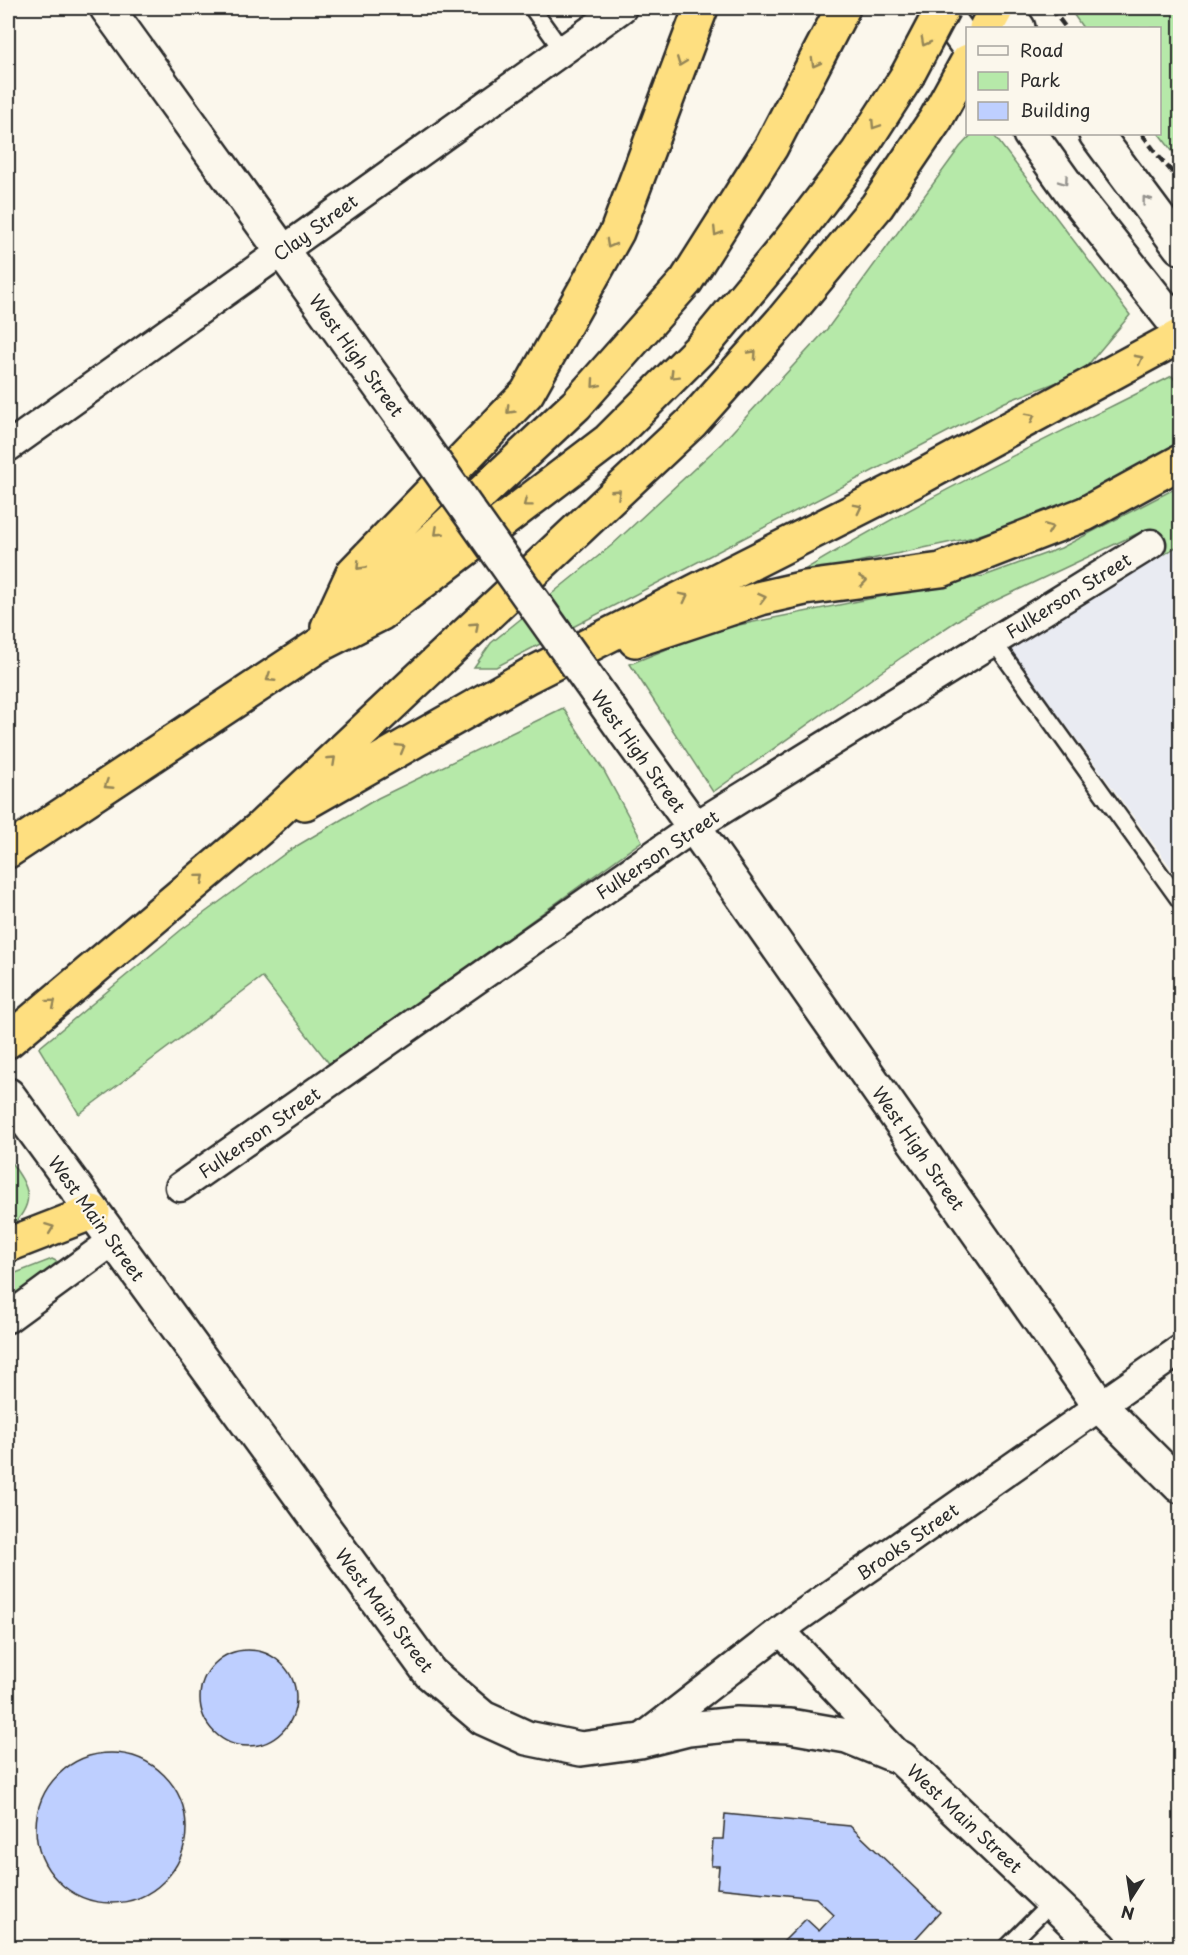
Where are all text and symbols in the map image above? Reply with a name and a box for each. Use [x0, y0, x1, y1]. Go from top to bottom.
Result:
legend [966, 27, 1161, 135]
one-way arrow [921, 36, 932, 46]
text: Road [1020, 36, 1064, 63]
one-way arrow [675, 56, 688, 67]
one-way arrow [810, 57, 822, 68]
text: Park [1020, 66, 1060, 93]
text: Building [1020, 96, 1090, 123]
one-way arrow [871, 118, 882, 129]
one-way arrow [1056, 175, 1067, 186]
street label: Clay Street [267, 187, 363, 267]
one-way arrow [1142, 195, 1153, 206]
one-way arrow [713, 225, 724, 236]
one-way arrow [606, 238, 617, 248]
street label: West High Street [303, 288, 411, 422]
one-way arrow [746, 350, 757, 361]
one-way arrow [1133, 355, 1143, 366]
one-way arrow [670, 368, 681, 378]
one-way arrow [591, 377, 602, 387]
one-way arrow [506, 404, 517, 414]
one-way arrow [1024, 413, 1035, 424]
one-way arrow [610, 489, 621, 500]
one-way arrow [523, 495, 534, 506]
one-way arrow [852, 504, 863, 516]
one-way arrow [1043, 523, 1054, 535]
one-way arrow [435, 525, 445, 536]
street label: Fulkerson Street [1000, 546, 1136, 644]
one-way arrow [356, 559, 367, 569]
one-way arrow [858, 575, 867, 587]
one-way arrow [678, 592, 689, 604]
one-way arrow [757, 593, 767, 605]
one-way arrow [467, 623, 478, 634]
one-way arrow [266, 670, 277, 681]
street label: West High Street [585, 684, 693, 818]
one-way arrow [395, 744, 406, 755]
one-way arrow [326, 756, 336, 767]
one-way arrow [103, 778, 114, 789]
street label: Fulkerson Street [590, 803, 724, 905]
one-way arrow [194, 874, 205, 885]
one-way arrow [45, 1000, 56, 1011]
street label: Fulkerson Street [192, 1080, 326, 1184]
street label: West High Street [866, 1080, 972, 1216]
street label: West Main Street [42, 1150, 152, 1286]
one-way arrow [44, 1223, 55, 1236]
street label: Brooks Street [850, 1496, 964, 1586]
street label: West Main Street [329, 1542, 441, 1678]
street label: West Main Street [901, 1757, 1029, 1879]
north arrow [1101, 1868, 1161, 1928]
text: N [1119, 1901, 1136, 1927]

